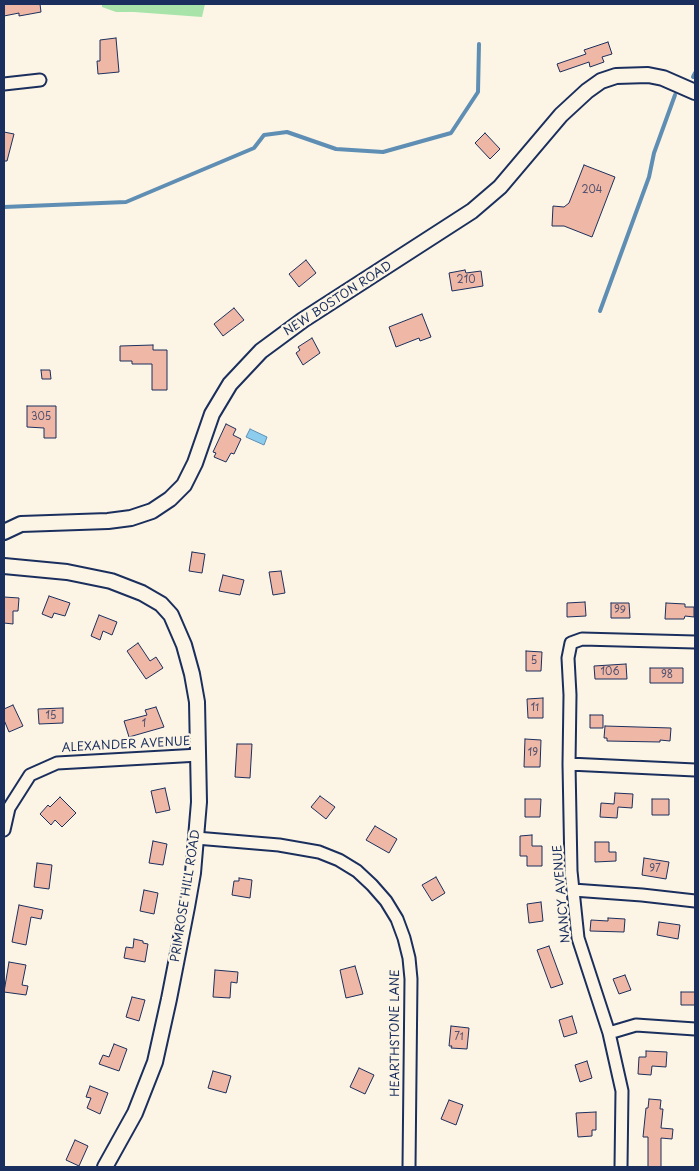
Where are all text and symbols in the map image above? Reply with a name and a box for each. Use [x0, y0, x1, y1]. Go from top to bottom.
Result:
house number: 204 [582, 184, 602, 196]
street label: NEW BOSTON ROAD [281, 259, 395, 339]
house number: 210 [457, 274, 475, 286]
house number: 305 [31, 411, 51, 423]
house number: 99 [614, 604, 626, 616]
house number: 5 [531, 655, 537, 667]
house number: 106 [601, 666, 619, 678]
house number: 98 [661, 669, 673, 681]
house number: 11 [531, 702, 539, 714]
house number: 15 [46, 710, 56, 722]
house number: 1 [142, 718, 146, 730]
street label: ALEXANDER AVENUE [61, 734, 191, 756]
house number: 19 [528, 747, 538, 759]
street label: PRIMROSE HILL ROAD [168, 829, 204, 963]
street label: NANCY AVENUE [551, 844, 573, 944]
house number: 97 [649, 863, 661, 875]
street label: HEARTHSTONE LANE [389, 969, 403, 1097]
house number: 71 [454, 1031, 464, 1043]

